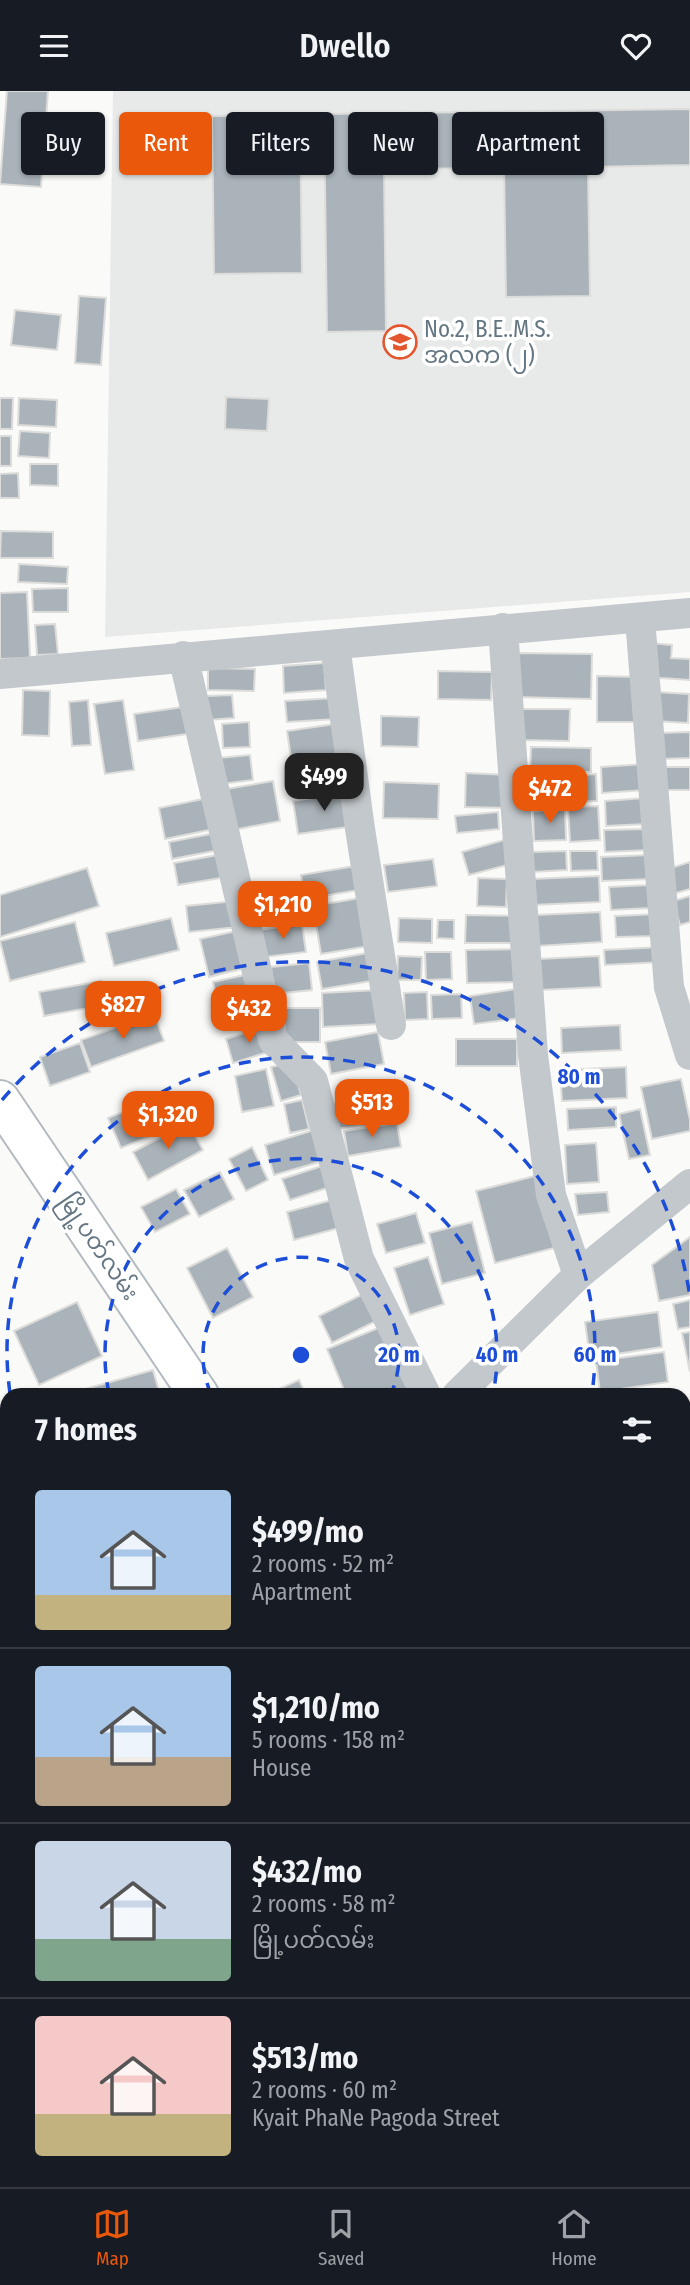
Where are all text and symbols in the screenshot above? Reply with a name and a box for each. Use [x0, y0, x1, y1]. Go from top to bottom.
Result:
icon: menu [35, 27, 73, 65]
text: Dwello [299, 27, 391, 65]
icon: heart [617, 27, 655, 65]
chip: Buy [21, 112, 105, 175]
chip: Rent [119, 112, 212, 175]
chip: Filters [226, 112, 334, 175]
chip: New [348, 112, 438, 175]
chip: Apartment [452, 112, 604, 175]
place label: No.2, B.E..M.S. အလက (၂) [424, 315, 551, 374]
school or university icon: No.2, B.E..M.S. အလက (၂) [381, 323, 419, 361]
pin: $499 [283, 753, 365, 813]
text: $499 [301, 762, 347, 790]
pin: $472 [509, 765, 591, 825]
text: $472 [528, 774, 572, 802]
pin: $1,210 [226, 881, 340, 941]
text: $1,210 [254, 890, 312, 918]
pin: $827 [82, 981, 164, 1041]
pin: $432 [208, 985, 290, 1045]
text: $827 [101, 990, 145, 1018]
text: $432 [227, 994, 271, 1022]
text: 80 m [558, 1064, 600, 1090]
pin: $513 [331, 1079, 413, 1139]
text: $513 [351, 1088, 393, 1116]
pin: $1,320 [111, 1091, 225, 1151]
text: $1,320 [138, 1100, 198, 1128]
street label: မြို့ပတ်လမ်း [49, 1187, 146, 1308]
text: 20 m [377, 1342, 420, 1368]
text: 40 m [476, 1342, 518, 1368]
text: 60 m [574, 1342, 616, 1368]
centre of rings [289, 1343, 313, 1367]
icon: filters [618, 1411, 656, 1449]
text: 7 homes [35, 1412, 137, 1448]
text: $499/mo [252, 1514, 364, 1550]
icon: home [91, 1518, 175, 1602]
text: 2 rooms · 52 m² [252, 1550, 394, 1578]
text: Apartment [252, 1578, 352, 1606]
text: $1,210/mo [252, 1690, 380, 1726]
icon: home [91, 1694, 175, 1778]
text: 5 rooms · 158 m² [252, 1726, 405, 1754]
text: House [252, 1754, 311, 1782]
text: $432/mo [252, 1854, 362, 1890]
icon: home [91, 1869, 175, 1953]
text: 2 rooms · 58 m² [252, 1890, 396, 1918]
text: မြို့ပတ်လမ်း [252, 1926, 374, 1954]
text: $513/mo [252, 2040, 358, 2076]
icon: home [91, 2044, 175, 2128]
text: 2 rooms · 60 m² [252, 2076, 397, 2104]
text: Kyait PhaNe Pagoda Street [252, 2104, 500, 2132]
tab: Map [93, 2205, 131, 2270]
tab: Saved [318, 2205, 364, 2270]
tab: Home [551, 2205, 597, 2270]

